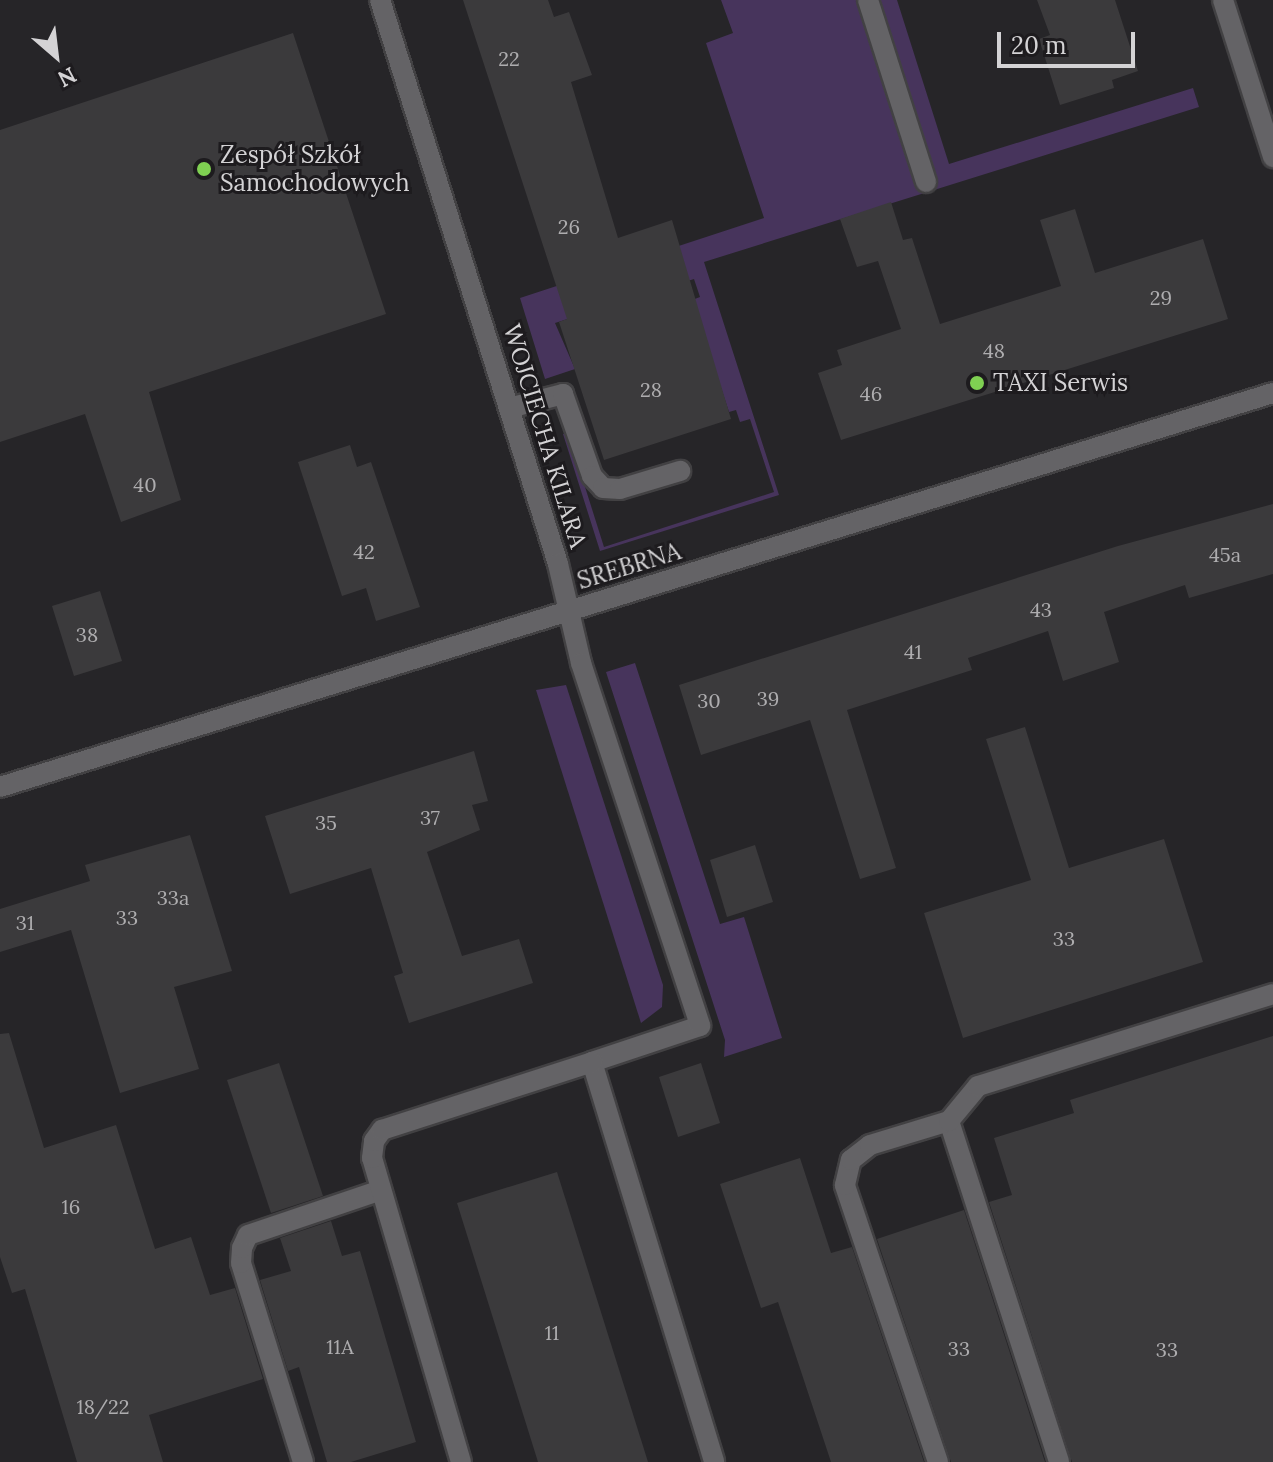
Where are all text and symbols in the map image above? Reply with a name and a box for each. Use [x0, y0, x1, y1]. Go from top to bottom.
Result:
north arrow [16, 16, 96, 96]
scale bar [1001, 16, 1139, 66]
text: 20 m [1011, 30, 1067, 61]
house number: 22 [498, 46, 520, 70]
text: N [53, 61, 81, 94]
place label: Zespół Szkół Samochodowych [220, 141, 410, 197]
marker: Zespół Szkół Samochodowych [195, 160, 213, 178]
house number: 26 [558, 214, 580, 238]
house number: 29 [1150, 285, 1172, 309]
street label: WOJCIECHA KILARA [497, 321, 593, 551]
house number: 48 [983, 338, 1005, 362]
place label: TAXI Serwis [993, 369, 1128, 397]
marker: TAXI Serwis [968, 374, 986, 392]
house number: 28 [640, 377, 662, 401]
house number: 46 [860, 381, 882, 405]
house number: 40 [133, 472, 157, 496]
street label: SREBRNA [574, 537, 684, 595]
house number: 42 [353, 539, 375, 563]
house number: 45a [1209, 542, 1241, 566]
house number: 43 [1030, 597, 1052, 621]
house number: 38 [76, 622, 98, 646]
house number: 41 [904, 639, 922, 663]
house number: 39 [757, 686, 779, 710]
house number: 30 [697, 688, 721, 712]
house number: 37 [420, 805, 440, 829]
house number: 35 [315, 810, 337, 834]
house number: 33a [157, 885, 189, 909]
house number: 33 [116, 905, 138, 929]
house number: 31 [16, 910, 34, 934]
house number: 33 [1053, 926, 1075, 950]
house number: 16 [62, 1194, 80, 1218]
house number: 11 [545, 1320, 559, 1344]
house number: 11A [326, 1334, 354, 1358]
house number: 33 [948, 1336, 970, 1360]
house number: 33 [1156, 1337, 1178, 1361]
house number: 18/22 [76, 1394, 130, 1418]

